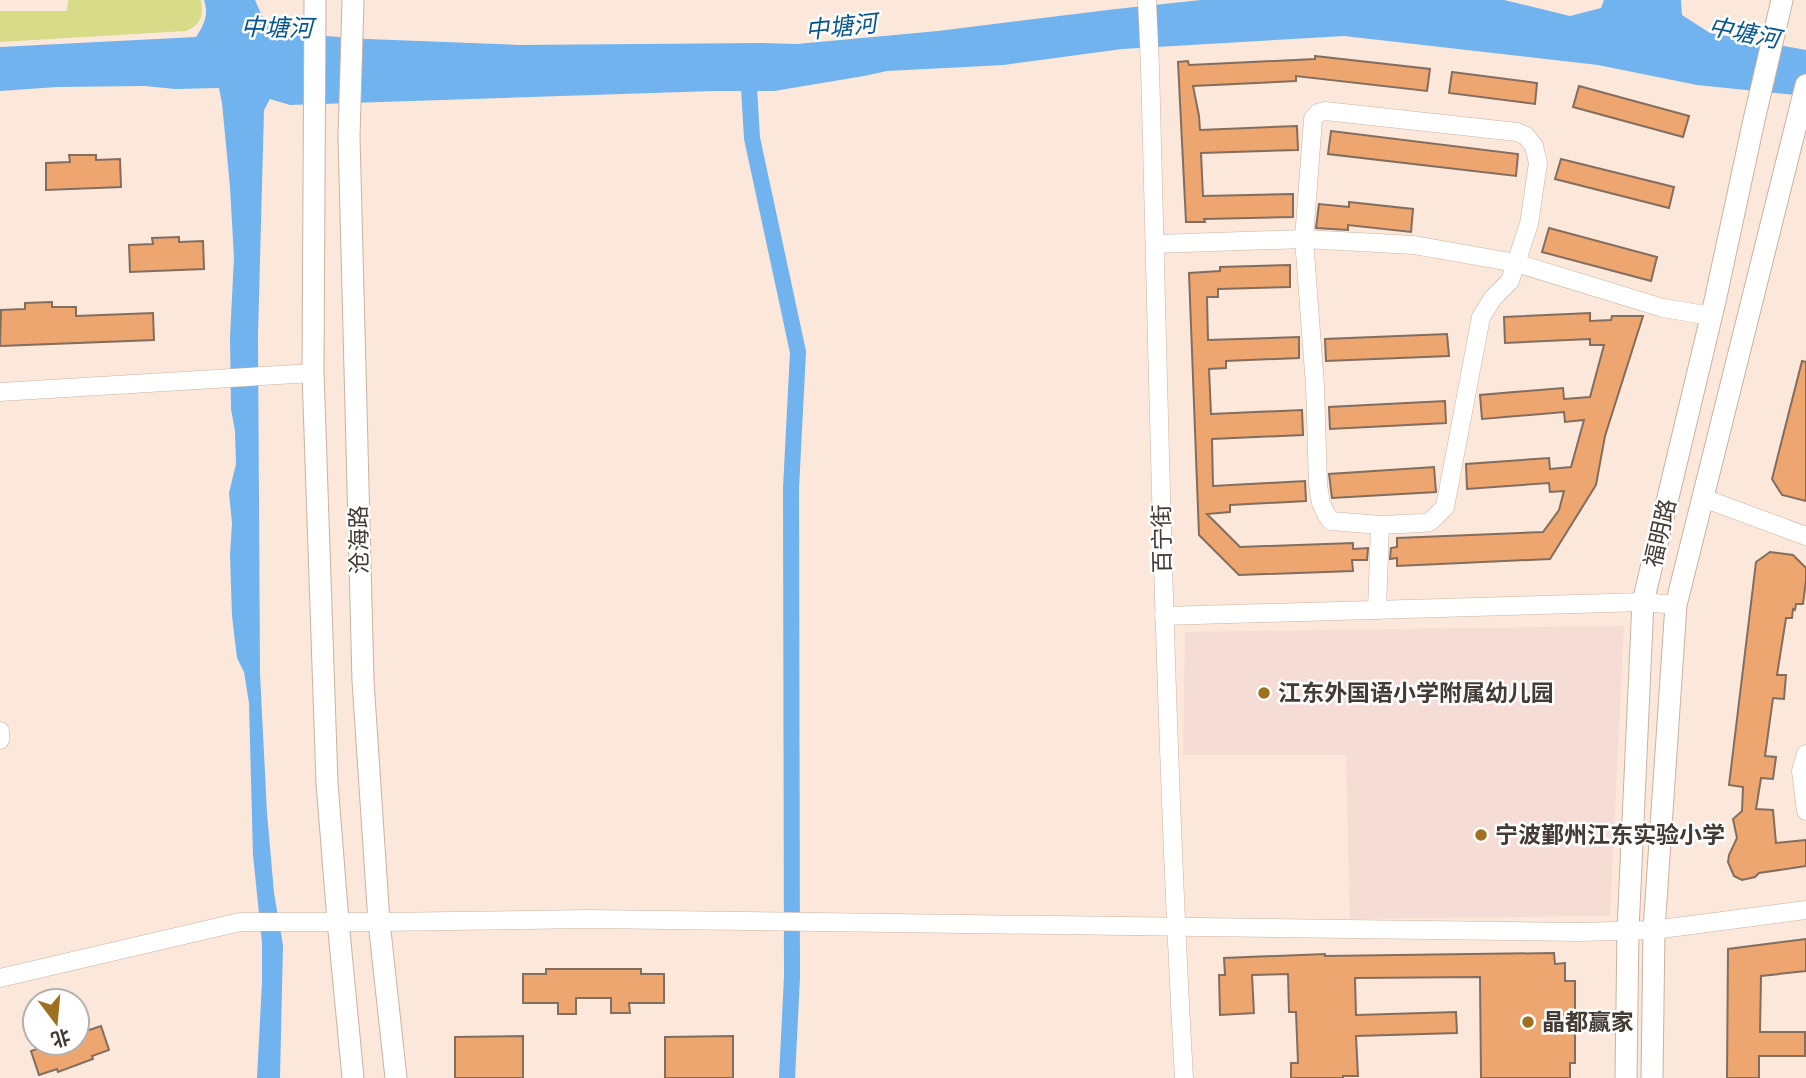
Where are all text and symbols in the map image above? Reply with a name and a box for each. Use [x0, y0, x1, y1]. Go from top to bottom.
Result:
water label: 中塘河 [803, 5, 882, 46]
water label: 中塘河 [1706, 8, 1787, 55]
water label: 中塘河 [241, 9, 317, 44]
street label: 福明路 [1636, 496, 1682, 570]
street label: 百宁街 [1144, 504, 1178, 574]
street label: 沧海路 [341, 505, 375, 575]
place label: 江东外国语小学附属幼儿园 [1278, 676, 1554, 708]
marker: 江东外国语小学附属幼儿园 [1256, 685, 1272, 701]
place label: 宁波鄞州江东实验小学 [1495, 818, 1725, 850]
marker: 宁波鄞州江东实验小学 [1473, 827, 1489, 843]
north arrow [21, 987, 91, 1057]
place label: 晶都赢家 [1542, 1005, 1634, 1037]
marker: 晶都赢家 [1520, 1014, 1536, 1030]
text: 北 [48, 1023, 73, 1053]

